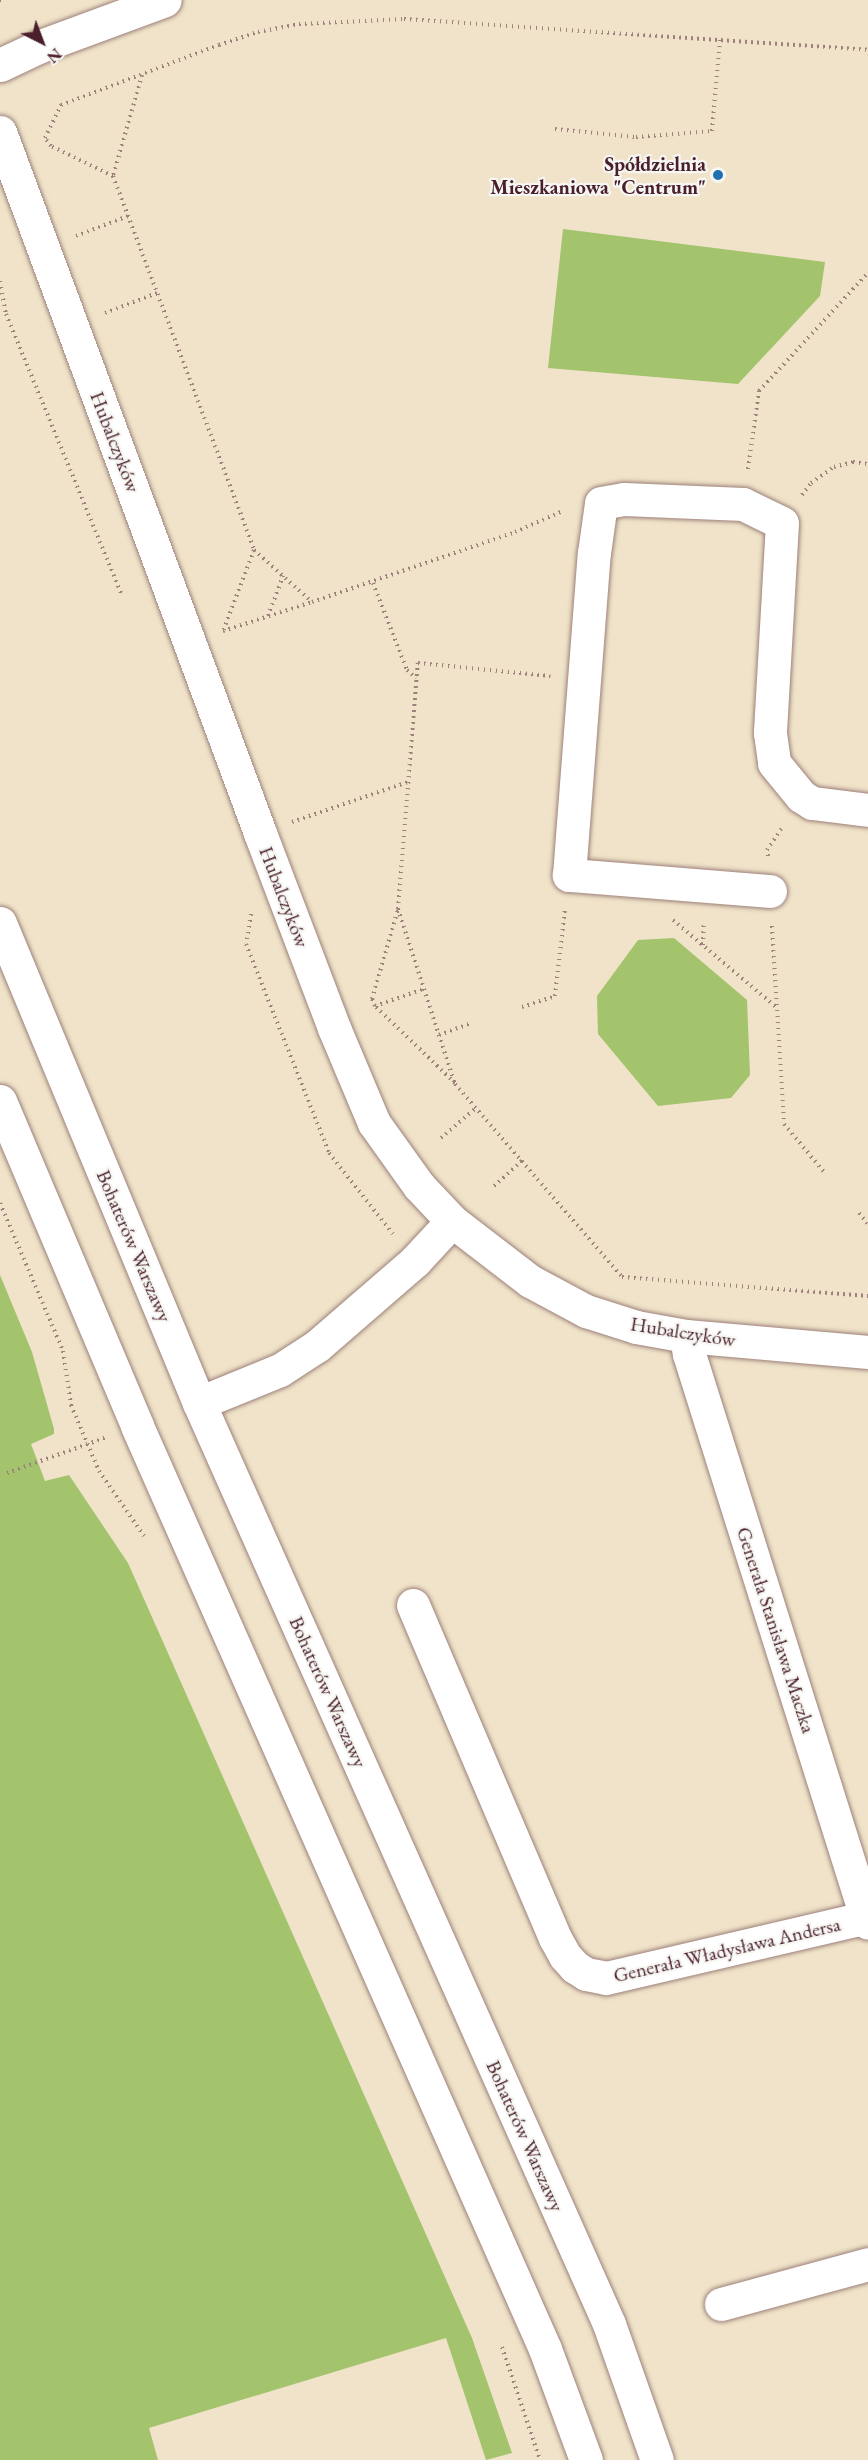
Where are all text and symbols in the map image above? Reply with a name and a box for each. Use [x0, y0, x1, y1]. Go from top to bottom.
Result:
north arrow [12, 12, 72, 72]
text: N [43, 44, 66, 68]
place label: Spółdzielnia Mieszkaniowa "Centrum" [490, 152, 706, 199]
marker: Spółdzielnia Mieszkaniowa "Centrum" [711, 168, 725, 182]
street label: Hubalczyków [85, 388, 145, 496]
street label: Hubalczyków [254, 843, 314, 951]
street label: Bohaterów Warszawy [91, 1166, 177, 1326]
street label: Hubalczyków [629, 1312, 737, 1352]
street label: Generała Stanisława Maczka [731, 1524, 821, 1736]
street label: Bohaterów Warszawy [284, 1613, 372, 1771]
street label: Generała Władysława Andersa [611, 1912, 843, 1988]
street label: Bohaterów Warszawy [481, 2057, 569, 2215]

